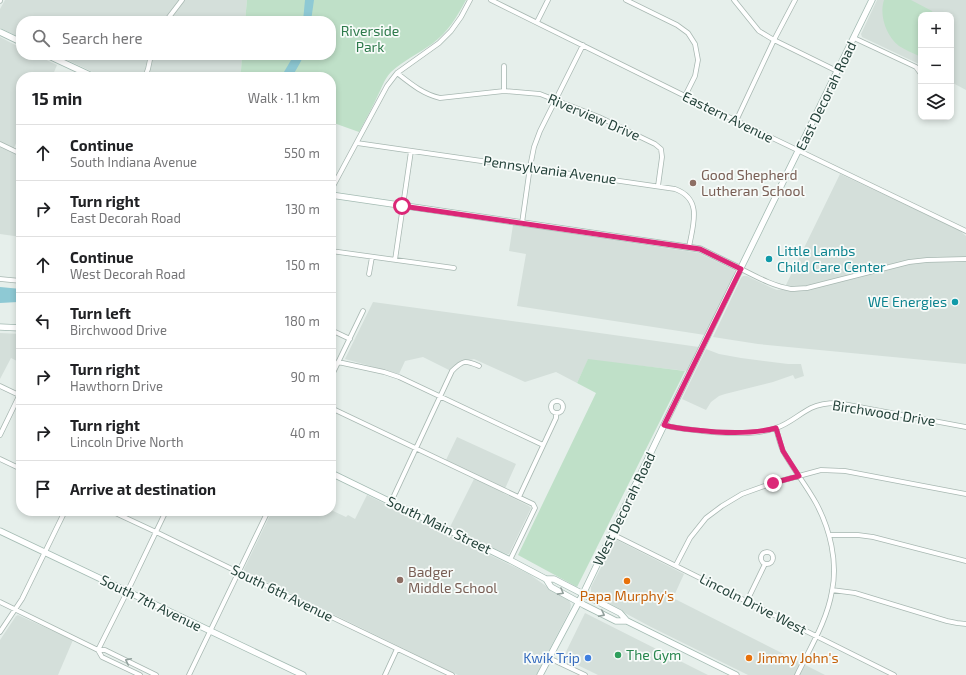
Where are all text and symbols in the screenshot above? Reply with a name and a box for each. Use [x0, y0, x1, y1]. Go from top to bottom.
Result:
map controls [918, 12, 954, 120]
button: + [918, 12, 954, 48]
search box [16, 16, 336, 60]
park label: Riverside Park [341, 22, 399, 55]
icon: search [30, 27, 52, 49]
text: Search here [62, 29, 143, 47]
street label: East Decorah Road [792, 38, 859, 153]
button: − [918, 48, 954, 84]
button: layers [918, 84, 954, 120]
street label: Eastern Avenue [680, 87, 776, 146]
text: 15 min [32, 88, 82, 108]
street label: Riverview Drive [545, 89, 643, 144]
text: Walk · 1.1 km [248, 90, 320, 106]
text: Continue [70, 136, 133, 154]
icon: ahead [32, 142, 54, 164]
text: 550 m [284, 145, 320, 161]
street label: Pennsylvania Avenue [482, 152, 618, 187]
text: South Indiana Avenue [70, 154, 197, 170]
place label: Good Shepherd Lutheran School [701, 166, 805, 199]
marker: Good Shepherd Lutheran School [688, 178, 698, 188]
text: Turn right [70, 192, 140, 210]
route start [393, 197, 411, 215]
icon: right [32, 198, 54, 220]
text: 130 m [285, 201, 320, 217]
text: East Decorah Road [70, 210, 181, 226]
place label: Little Lambs Child Care Center [777, 242, 886, 275]
text: Continue [70, 248, 133, 266]
icon: ahead [32, 254, 54, 276]
marker: Little Lambs Child Care Center [764, 254, 774, 264]
text: 150 m [286, 257, 320, 273]
text: West Decorah Road [70, 266, 186, 282]
place label: WE Energies [868, 293, 947, 310]
marker: WE Energies [950, 297, 960, 307]
text: Turn left [70, 304, 131, 322]
icon: left [32, 310, 54, 332]
text: 180 m [285, 313, 320, 329]
text: Birchwood Drive [70, 322, 167, 338]
text: Turn right [70, 360, 140, 378]
icon: right [32, 366, 54, 388]
text: 90 m [290, 369, 320, 385]
text: Hawthorn Drive [70, 378, 163, 394]
street label: Birchwood Drive [831, 396, 937, 429]
text: Turn right [70, 416, 140, 434]
icon: right [32, 422, 54, 444]
text: 40 m [290, 425, 320, 441]
text: Lincoln Drive North [70, 434, 183, 450]
street label: West Decorah Road [589, 449, 658, 568]
route end [764, 474, 782, 492]
icon: arrive [32, 478, 54, 500]
text: Arrive at destination [70, 480, 216, 498]
street label: South Main Street [384, 492, 494, 557]
street label: South 6th Avenue [228, 560, 336, 625]
place label: Badger Middle School [408, 563, 498, 596]
street label: Lincoln Drive West [697, 569, 810, 638]
street label: South 7th Avenue [98, 571, 205, 634]
marker: Badger Middle School [395, 575, 405, 585]
marker: Papa Murphy's [622, 576, 632, 586]
place label: Papa Murphy's [580, 587, 674, 604]
one-way arrow [557, 588, 564, 595]
one-way arrow [598, 609, 605, 617]
place label: The Gym [626, 646, 681, 663]
place label: Kwik Trip [523, 649, 580, 666]
place label: Jimmy John's [757, 649, 839, 666]
marker: The Gym [613, 650, 623, 660]
marker: Kwik Trip [583, 653, 593, 663]
marker: Jimmy John's [744, 653, 754, 663]
one-way arrow [124, 658, 132, 666]

